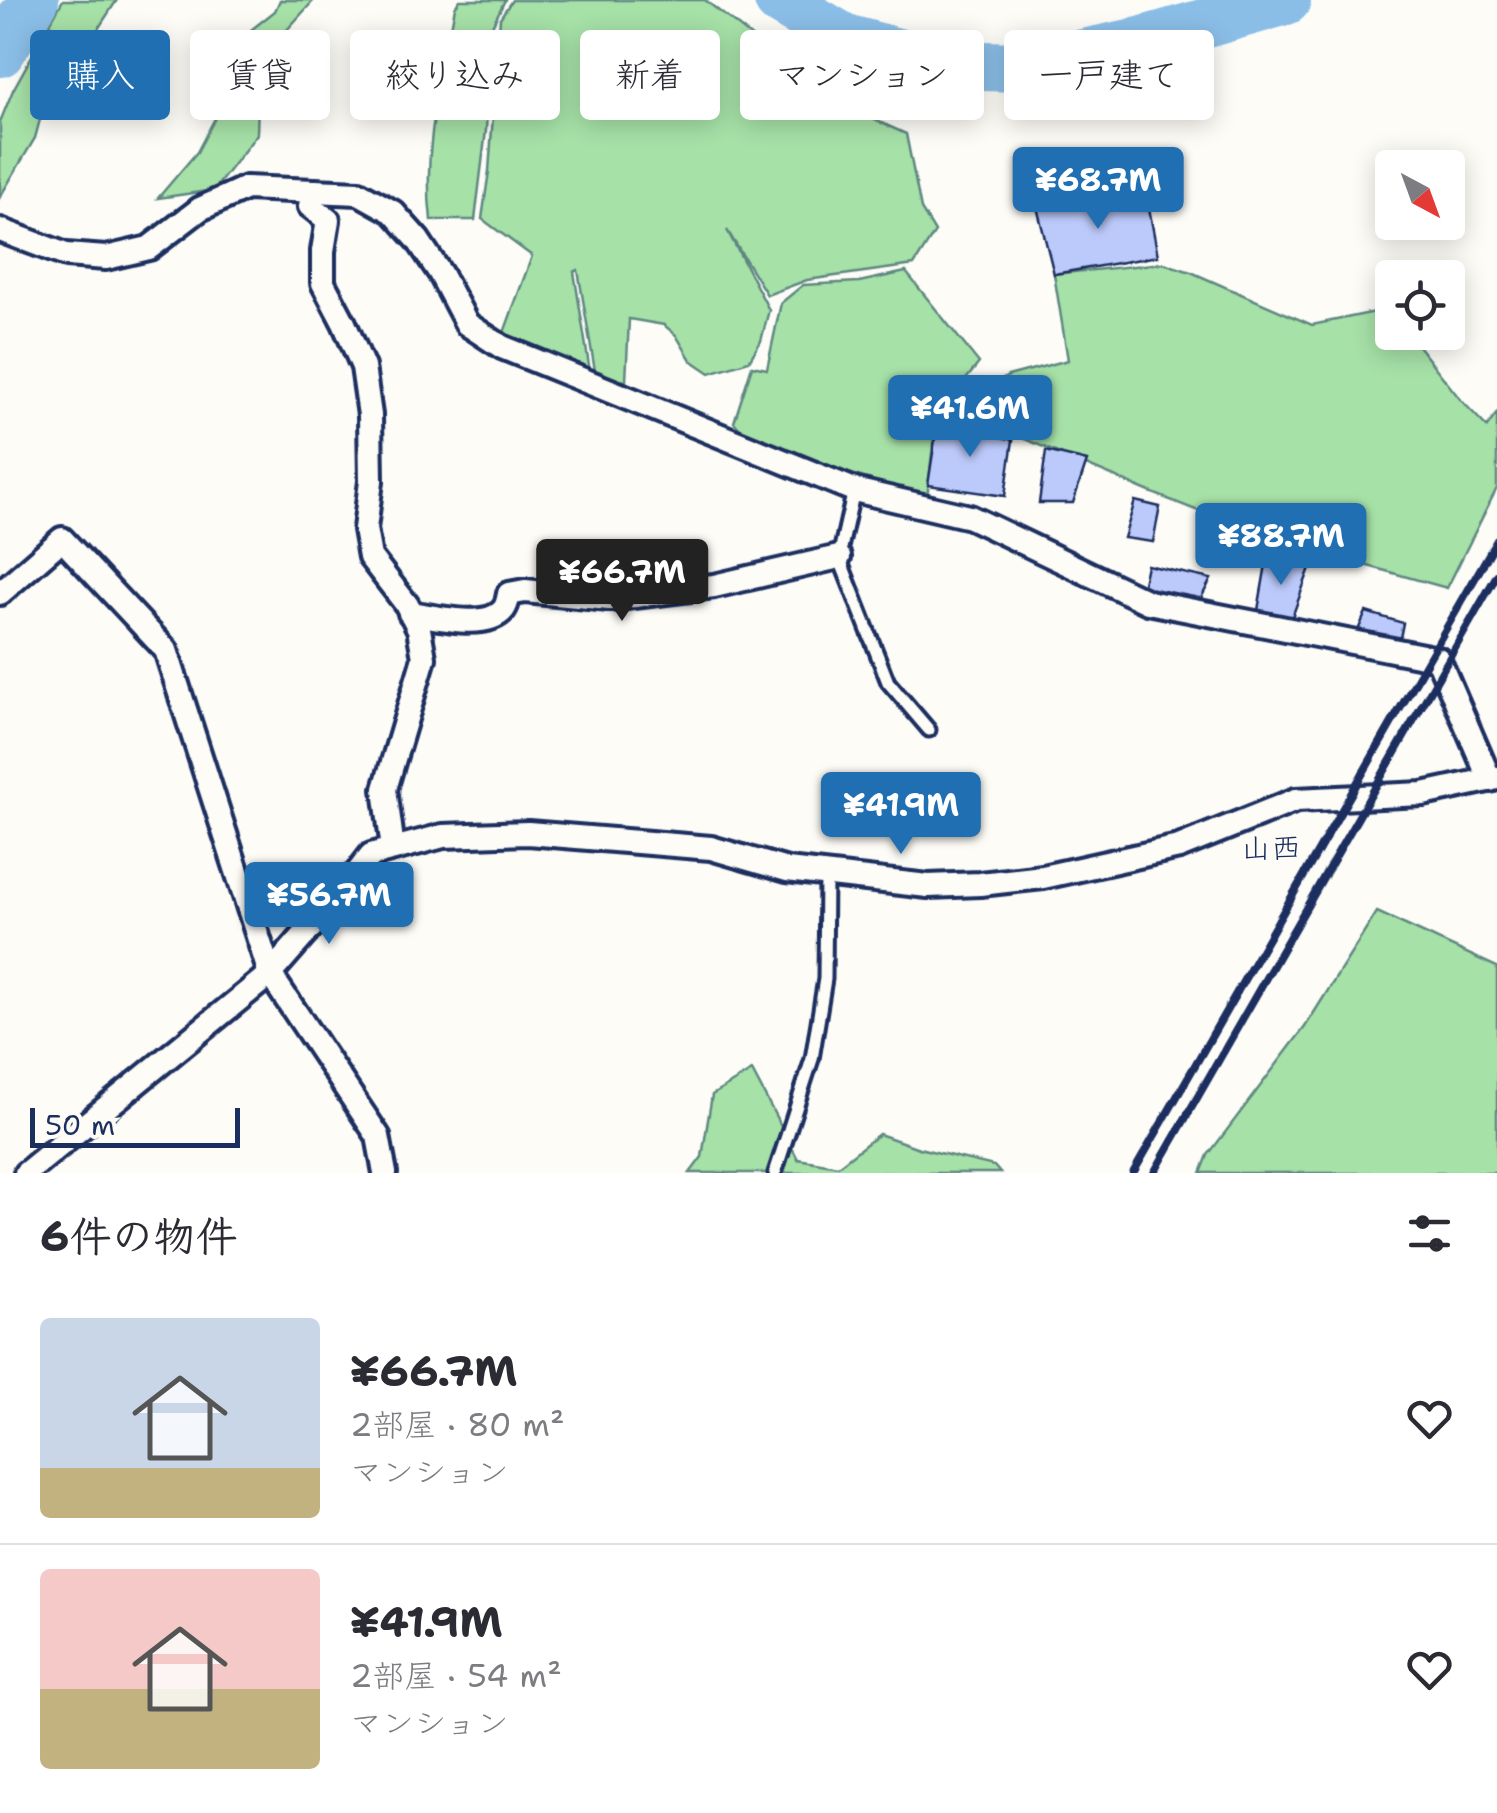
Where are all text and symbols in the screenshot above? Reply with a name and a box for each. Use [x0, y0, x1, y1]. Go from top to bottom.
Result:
chip: 購入 [30, 30, 170, 120]
chip: 賃貸 [190, 30, 330, 120]
chip: 絞り込み [350, 30, 560, 120]
chip: 新着 [580, 30, 720, 120]
chip: マンション [740, 30, 984, 120]
chip: 一戸建て [1004, 30, 1214, 120]
pin: ¥68.7M [1017, 147, 1179, 232]
north arrow [1375, 150, 1465, 240]
map controls [1375, 150, 1465, 350]
text: ¥68.7M [1035, 158, 1161, 201]
button: locate [1375, 260, 1465, 350]
pin: ¥41.6M [889, 375, 1051, 460]
text: ¥41.6M [910, 386, 1030, 429]
pin: ¥88.7M [1200, 503, 1362, 588]
text: ¥88.7M [1217, 514, 1345, 557]
pin: ¥66.7M [541, 539, 703, 624]
text: ¥66.7M [558, 550, 686, 593]
pin: ¥41.9M [820, 772, 982, 857]
text: ¥41.9M [843, 783, 959, 826]
district label: 山西 [1241, 827, 1301, 868]
pin: ¥56.7M [248, 862, 410, 947]
text: ¥56.7M [267, 873, 391, 916]
scale bar [30, 1103, 240, 1148]
text: 50 m [45, 1106, 115, 1144]
icon: filters [1402, 1206, 1457, 1261]
text: 6件の物件 [40, 1208, 237, 1264]
text: ¥66.7M [350, 1343, 517, 1399]
icon: home [120, 1358, 240, 1478]
icon: heart [1402, 1391, 1457, 1446]
text: 2部屋 · 80 m² [350, 1403, 565, 1446]
text: マンション [350, 1450, 509, 1493]
text: ¥41.9M [350, 1594, 503, 1650]
icon: home [120, 1609, 240, 1729]
icon: heart [1402, 1642, 1457, 1697]
text: 2部屋 · 54 m² [350, 1654, 562, 1697]
text: マンション [350, 1701, 509, 1744]

